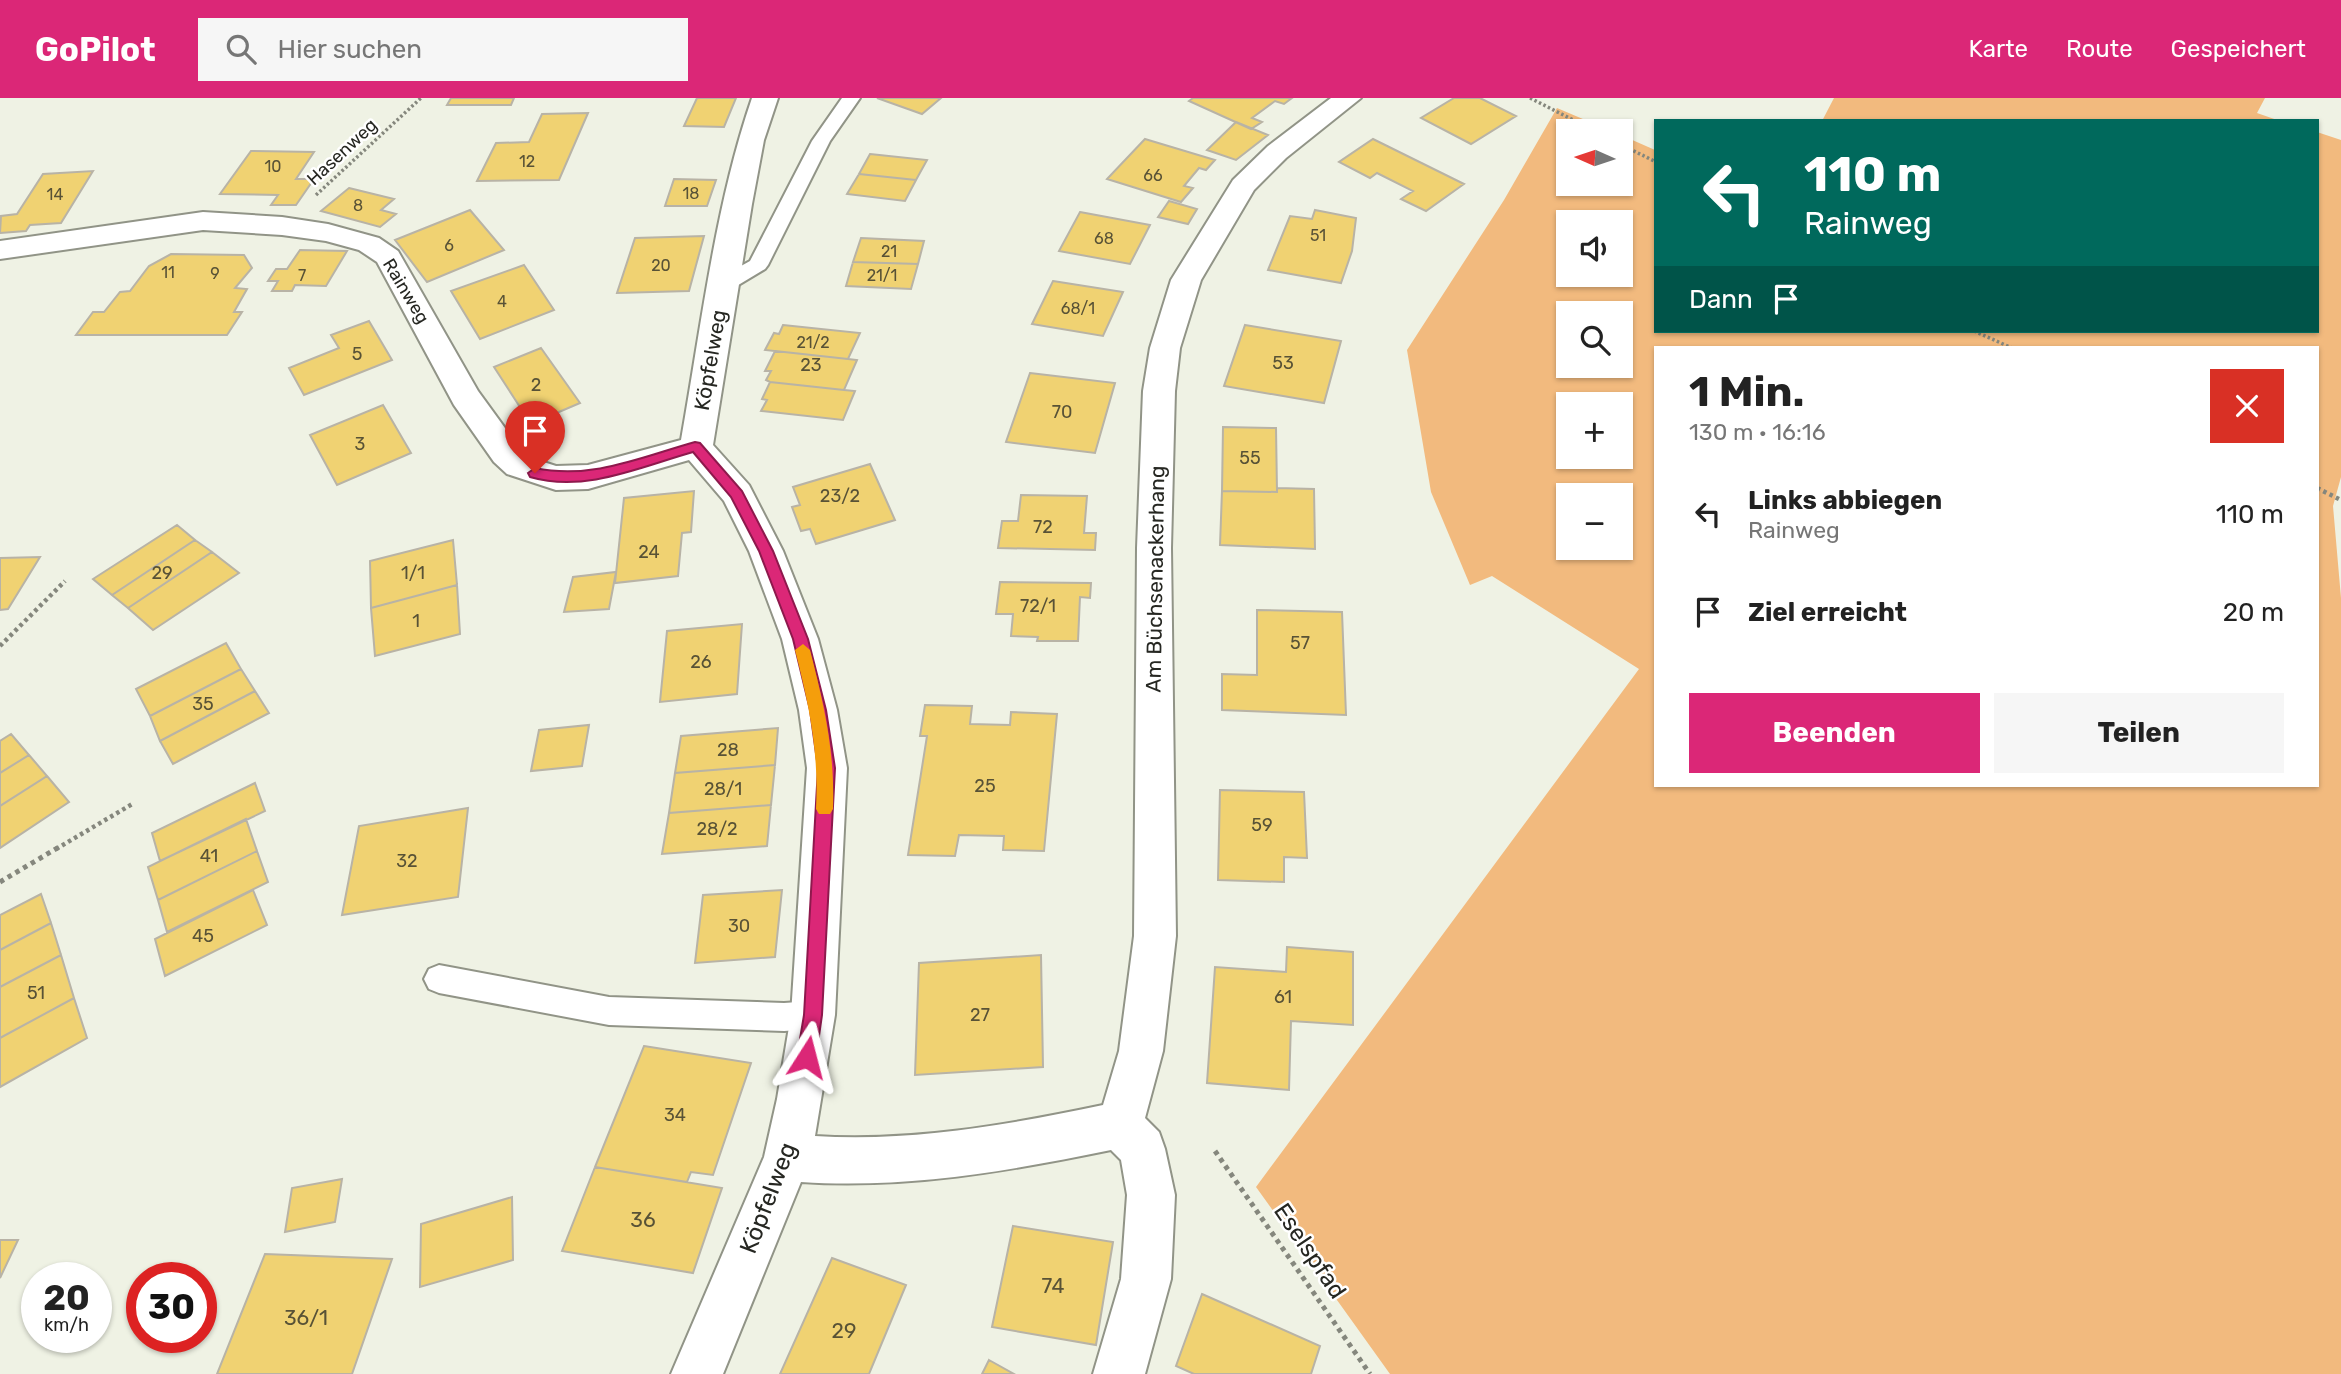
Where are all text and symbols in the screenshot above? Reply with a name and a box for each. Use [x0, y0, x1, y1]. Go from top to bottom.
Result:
search box [198, 18, 688, 81]
text: GoPilot [35, 30, 156, 69]
icon: search [222, 30, 260, 68]
text: Hier suchen [278, 34, 422, 65]
text: Karte [1969, 35, 2028, 63]
text: Route [2066, 35, 2133, 63]
text: Gespeichert [2171, 35, 2306, 63]
street label: Hasenweg [302, 114, 382, 190]
north arrow [1556, 119, 1633, 196]
map controls [1556, 119, 1633, 560]
text: 110 m [1804, 145, 1941, 203]
icon: left [1689, 147, 1780, 238]
house number: 12 [519, 152, 535, 171]
house number: 10 [264, 157, 282, 176]
house number: 66 [1143, 166, 1163, 185]
house number: 18 [682, 184, 700, 203]
house number: 14 [47, 185, 63, 204]
house number: 8 [353, 196, 363, 215]
text: Rainweg [1804, 204, 1932, 242]
button: sound [1556, 210, 1633, 287]
house number: 51 [1310, 226, 1326, 245]
house number: 68 [1094, 229, 1114, 248]
house number: 6 [444, 236, 454, 255]
house number: 21 [881, 242, 897, 261]
street label: Rainweg [378, 255, 434, 327]
house number: 20 [651, 256, 671, 275]
house number: 11 [161, 263, 175, 282]
house number: 9 [210, 264, 220, 283]
house number: 7 [298, 266, 306, 285]
house number: 21/1 [867, 266, 897, 285]
icon: arrive [1767, 280, 1805, 318]
text: Dann [1689, 284, 1753, 315]
house number: 4 [497, 292, 507, 311]
house number: 68/1 [1061, 299, 1095, 318]
button: search [1556, 301, 1633, 378]
street label: Köpfelweg [689, 308, 731, 412]
house number: 21/2 [796, 333, 830, 352]
house number: 5 [352, 343, 362, 365]
house number: 53 [1272, 352, 1294, 374]
house number: 23 [800, 354, 822, 376]
text: 1 Min. [1689, 367, 1805, 417]
button: close [2210, 369, 2284, 443]
house number: 2 [531, 374, 541, 396]
button: + [1556, 392, 1633, 469]
pin [505, 401, 565, 473]
house number: 70 [1052, 401, 1072, 423]
icon: arrive [516, 412, 554, 450]
text: 130 m · 16:16 [1689, 418, 1826, 446]
house number: 3 [355, 433, 365, 455]
house number: 55 [1239, 447, 1261, 469]
street label: Am Büchsenackerhang [1141, 465, 1169, 693]
button: − [1556, 483, 1633, 560]
house number: 23/2 [820, 485, 860, 507]
text: Links abbiegen [1748, 485, 1942, 516]
icon: left [1689, 495, 1727, 533]
text: 110 m [2216, 499, 2284, 530]
house number: 72 [1033, 516, 1053, 538]
text: Rainweg [1748, 516, 1840, 544]
house number: 24 [638, 541, 660, 563]
house number: 29 [151, 562, 173, 584]
house number: 1/1 [401, 562, 425, 584]
icon: arrive [1689, 593, 1727, 631]
house number: 72/1 [1020, 595, 1056, 617]
text: Ziel erreicht [1748, 597, 1907, 628]
text: 20 m [2223, 597, 2284, 628]
house number: 1 [412, 610, 420, 632]
house number: 57 [1290, 632, 1310, 654]
house number: 26 [690, 651, 712, 673]
house number: 35 [192, 693, 214, 715]
button: Beenden [1689, 693, 1980, 773]
button: Teilen [1994, 693, 2284, 773]
house number: 28 [717, 739, 739, 761]
house number: 25 [974, 775, 996, 797]
house number: 28/1 [704, 778, 742, 800]
house number: 59 [1251, 814, 1273, 836]
house number: 28/2 [697, 818, 737, 840]
house number: 41 [200, 845, 218, 867]
house number: 32 [396, 850, 418, 872]
house number: 30 [728, 915, 750, 937]
house number: 45 [192, 925, 214, 947]
house number: 51 [27, 982, 45, 1004]
house number: 61 [1274, 986, 1292, 1008]
house number: 27 [970, 1004, 990, 1026]
position arrow [770, 1020, 844, 1094]
house number: 34 [664, 1104, 686, 1126]
street label: Köpfelweg [734, 1139, 802, 1257]
street label: Eselspfad [1268, 1198, 1352, 1304]
house number: 36 [630, 1207, 656, 1232]
speed limit sign: 30 [126, 1262, 217, 1353]
house number: 74 [1041, 1273, 1065, 1298]
text: 20 [43, 1277, 90, 1319]
house number: 36/1 [284, 1305, 328, 1330]
text: km/h [44, 1314, 89, 1336]
house number: 29 [832, 1318, 856, 1343]

